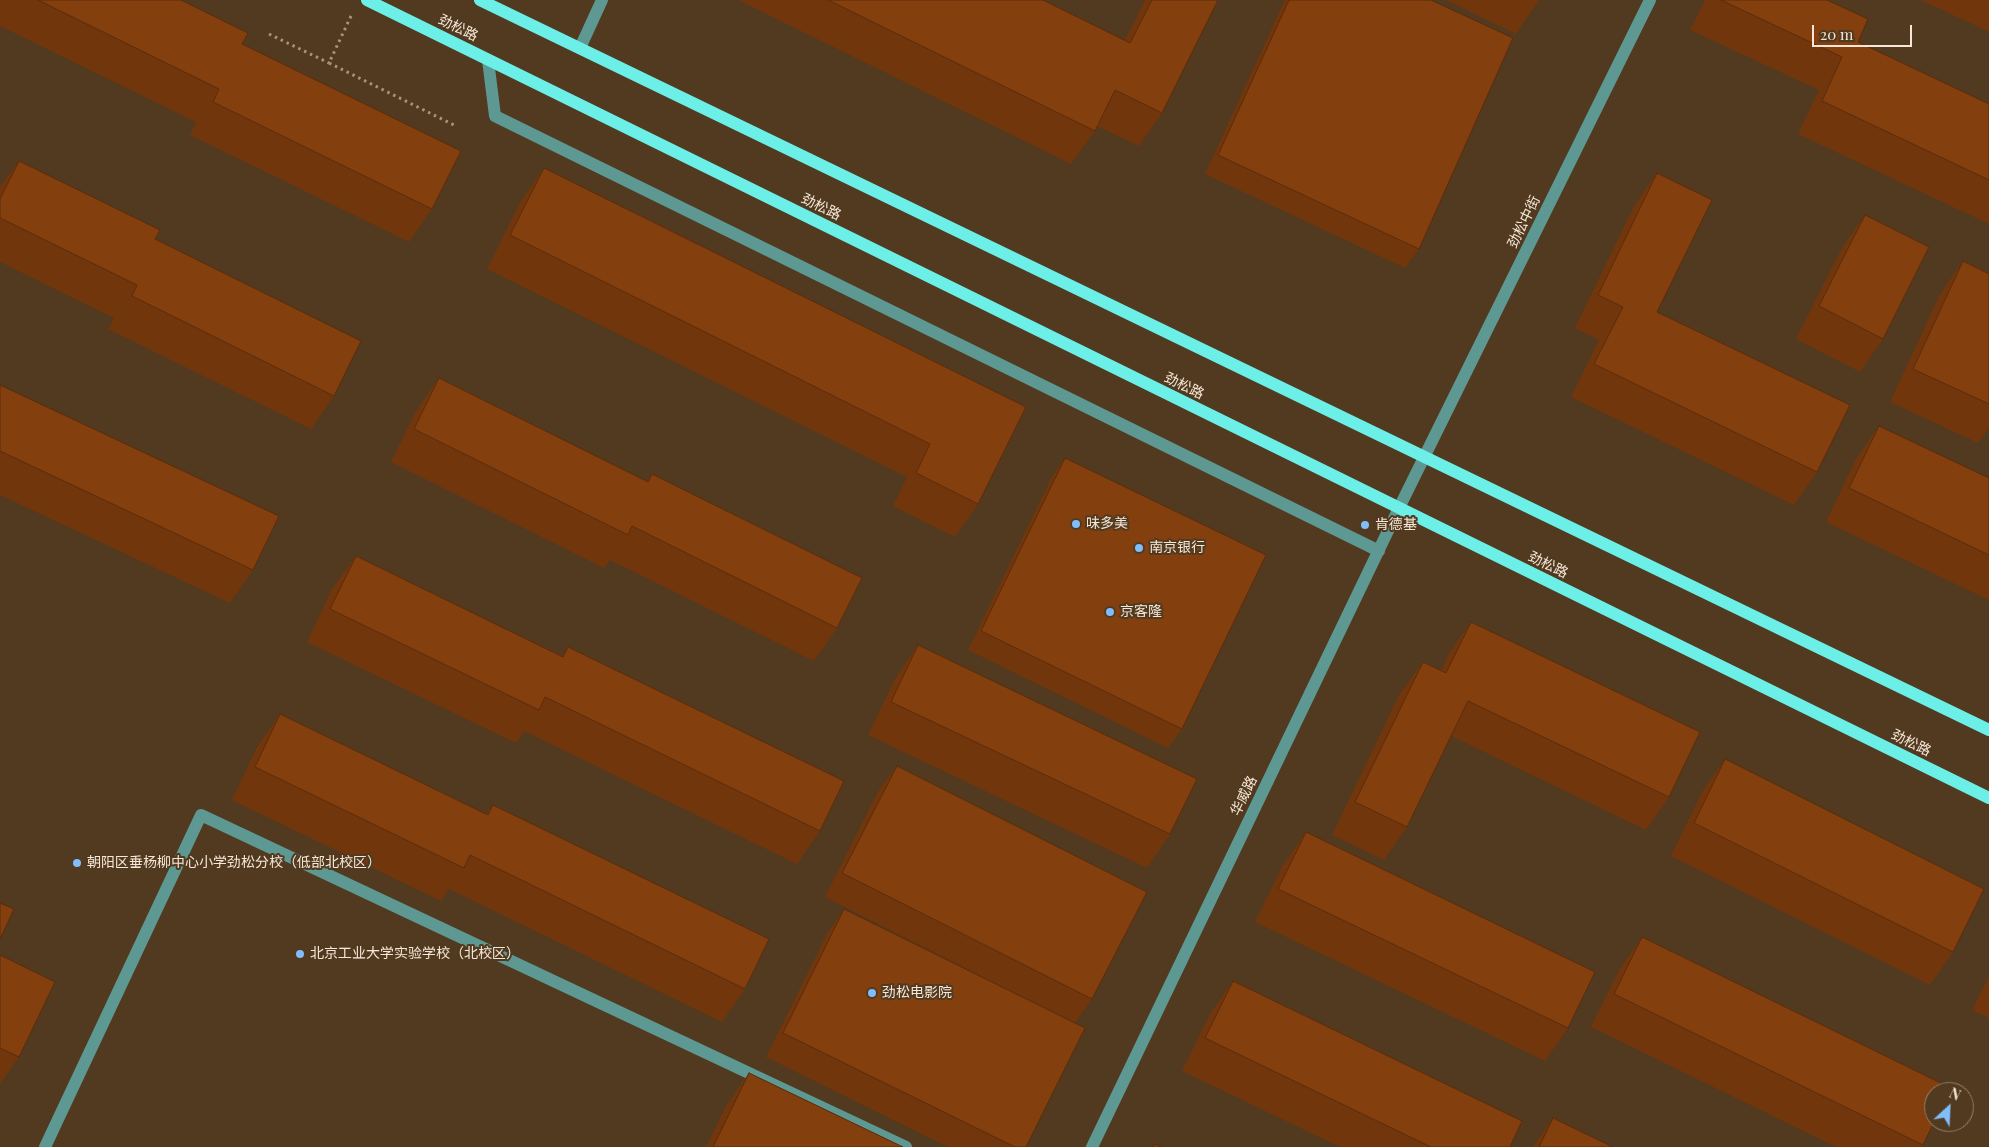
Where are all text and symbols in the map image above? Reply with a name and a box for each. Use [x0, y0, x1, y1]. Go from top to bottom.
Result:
street label: 劲松路 [435, 11, 481, 45]
scale bar [1814, 15, 1914, 47]
text: 20 m [1820, 24, 1853, 44]
street label: 劲松路 [798, 190, 844, 224]
street label: 劲松中街 [1504, 193, 1544, 251]
street label: 劲松路 [1161, 369, 1207, 403]
place label: 味多美 [1086, 516, 1128, 532]
place label: 肯德基 [1375, 517, 1417, 533]
marker: 味多美 [1070, 518, 1082, 530]
marker: 肯德基 [1359, 519, 1371, 531]
place label: 南京银行 [1149, 540, 1205, 556]
marker: 南京银行 [1133, 542, 1145, 554]
street label: 劲松路 [1525, 548, 1571, 582]
place label: 京客隆 [1120, 604, 1162, 620]
marker: 京客隆 [1104, 606, 1116, 618]
street label: 劲松路 [1888, 726, 1934, 760]
street label: 华威路 [1227, 773, 1261, 819]
place label: 朝阳区垂杨柳中心小学劲松分校（低部北校区） [87, 855, 381, 871]
marker: 朝阳区垂杨柳中心小学劲松分校（低部北校区） [71, 857, 83, 869]
place label: 北京工业大学实验学校（北校区） [310, 946, 520, 962]
marker: 北京工业大学实验学校（北校区） [294, 948, 306, 960]
place label: 劲松电影院 [882, 985, 952, 1001]
marker: 劲松电影院 [866, 987, 878, 999]
north arrow [1924, 1082, 1974, 1132]
text: N [1947, 1083, 1964, 1105]

